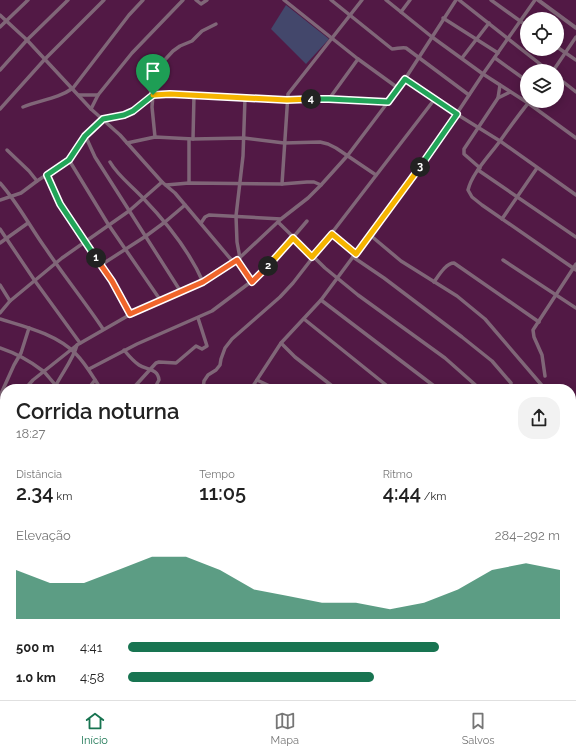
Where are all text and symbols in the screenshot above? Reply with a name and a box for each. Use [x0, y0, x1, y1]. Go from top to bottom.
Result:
map controls [520, 12, 564, 108]
button: locate [520, 12, 564, 56]
pin [136, 54, 170, 95]
icon: arrive [142, 60, 164, 82]
button: layers [520, 64, 564, 108]
pin: 4 [301, 89, 321, 109]
text: 4 [308, 92, 314, 105]
pin: 3 [410, 157, 430, 177]
text: 3 [417, 160, 423, 173]
pin: 1 [86, 248, 106, 268]
text: 1 [93, 251, 99, 264]
pin: 2 [258, 256, 278, 276]
text: 2 [265, 259, 271, 272]
button: share [518, 397, 560, 439]
text: Corrida noturna [16, 398, 179, 424]
text: 18:27 [16, 426, 45, 441]
text: Distância [16, 468, 62, 481]
text: Tempo [199, 468, 235, 481]
text: Ritmo [383, 468, 413, 481]
text: 2.34 [16, 481, 54, 505]
text: 11:05 [199, 481, 246, 505]
text: 4:44 [383, 481, 421, 505]
text: km [54, 490, 72, 503]
text: /km [421, 490, 446, 503]
text: Elevação [16, 528, 71, 543]
text: 284–292 m [495, 528, 560, 543]
text: 500 m [16, 640, 54, 655]
text: 4:41 [80, 640, 102, 655]
text: 1.0 km [16, 670, 56, 685]
text: 4:58 [80, 670, 104, 685]
tab: Início [81, 710, 108, 747]
tab: Mapa [271, 710, 299, 747]
tab: Salvos [462, 710, 495, 747]

